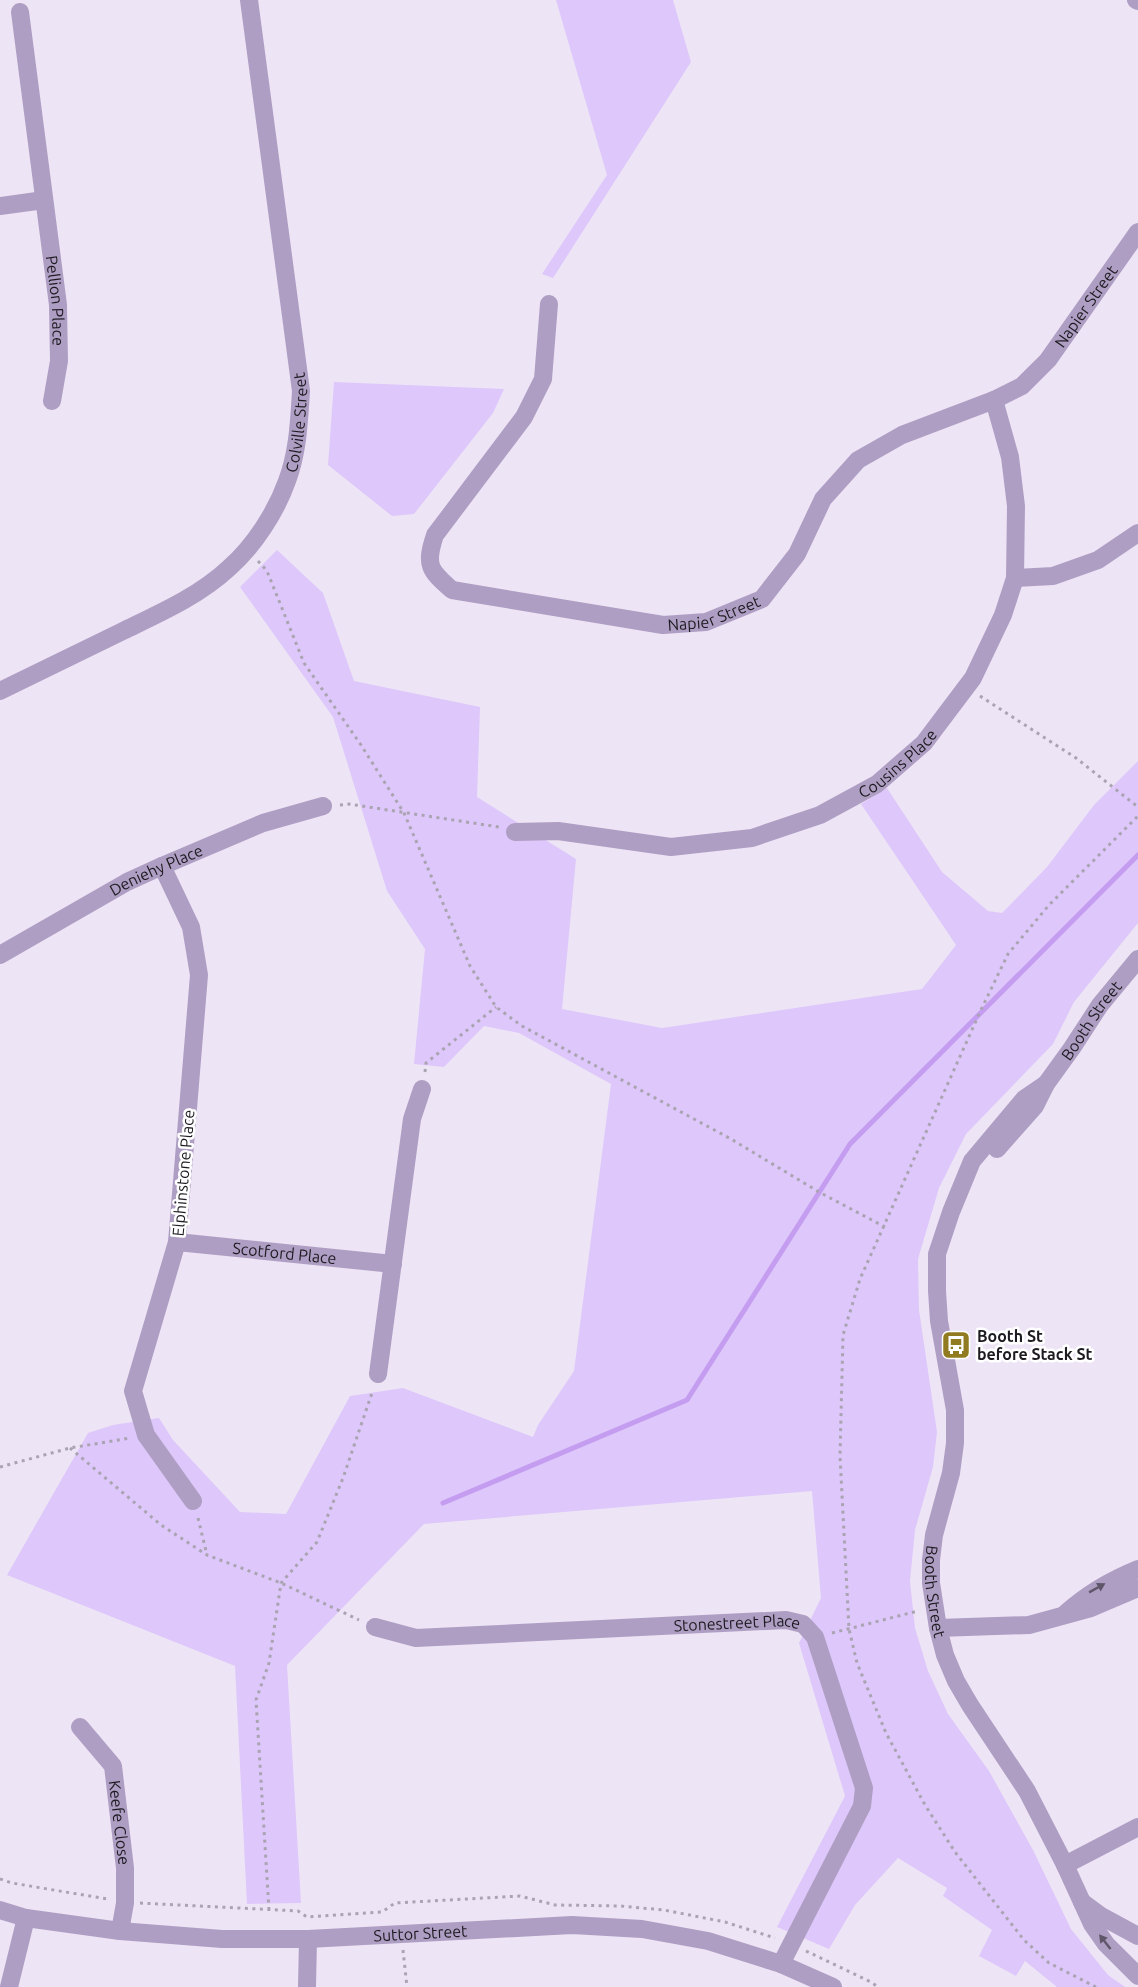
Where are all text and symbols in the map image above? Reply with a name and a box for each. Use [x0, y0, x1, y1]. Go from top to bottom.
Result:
street label: Pellion Place [43, 254, 68, 346]
street label: Napier Street [1051, 261, 1121, 351]
street label: Colville Street [281, 371, 310, 474]
street label: Napier Street [667, 591, 763, 634]
street label: Cousins Place [855, 726, 940, 801]
street label: Deniehy Place [106, 841, 205, 899]
street label: Booth Street [1057, 977, 1126, 1064]
street label: Elphinstone Place [168, 1109, 198, 1237]
street label: Scotford Place [232, 1239, 337, 1267]
place label: Booth St before Stack St [977, 1327, 1093, 1363]
bus stop icon: Booth St before Stack St [940, 1329, 972, 1361]
street label: Booth Street [922, 1544, 949, 1640]
one-way arrow [1089, 1583, 1106, 1593]
street label: Stonestreet Place [673, 1611, 802, 1634]
street label: Keefe Close [106, 1779, 134, 1866]
street label: Suttor Street [373, 1922, 469, 1945]
one-way arrow [1099, 1934, 1112, 1950]

